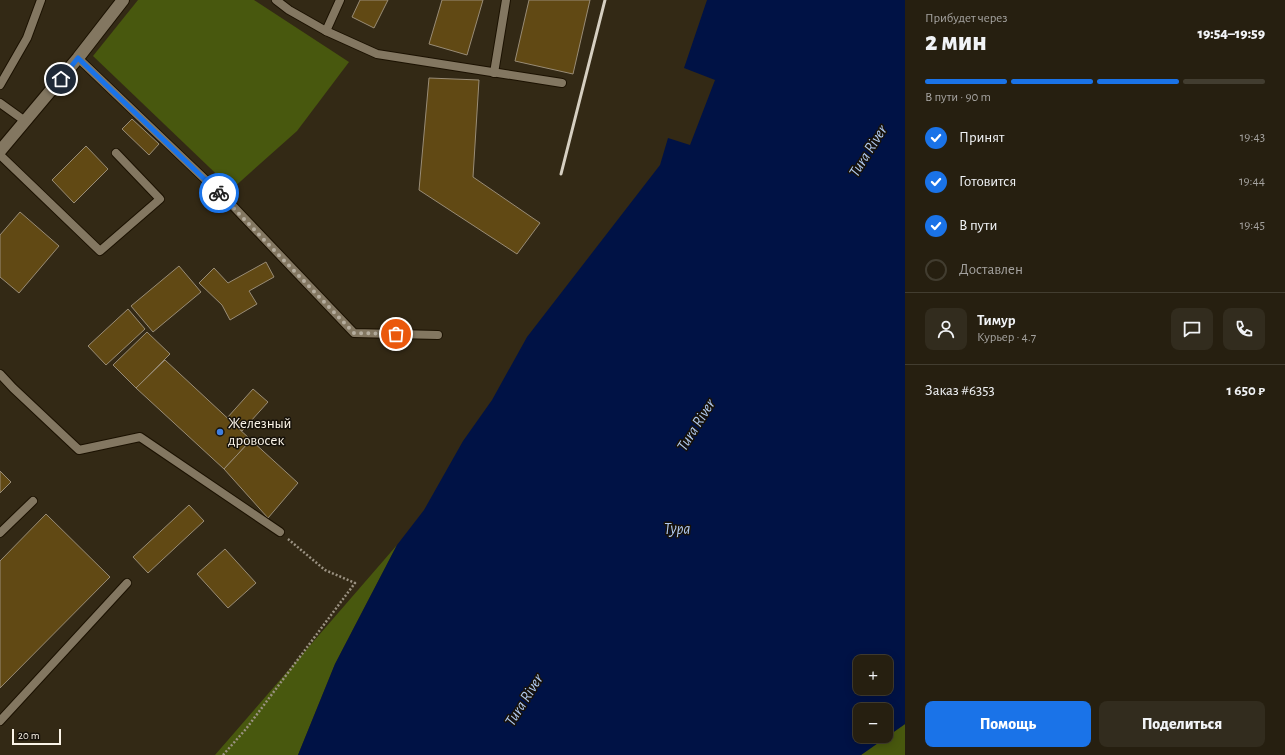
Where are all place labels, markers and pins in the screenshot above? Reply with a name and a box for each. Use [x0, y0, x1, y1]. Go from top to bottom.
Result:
pin [44, 62, 78, 96]
pin [379, 317, 413, 351]
place label: Железный дровосек [228, 416, 292, 448]
marker: Железный дровосек [215, 427, 225, 437]

